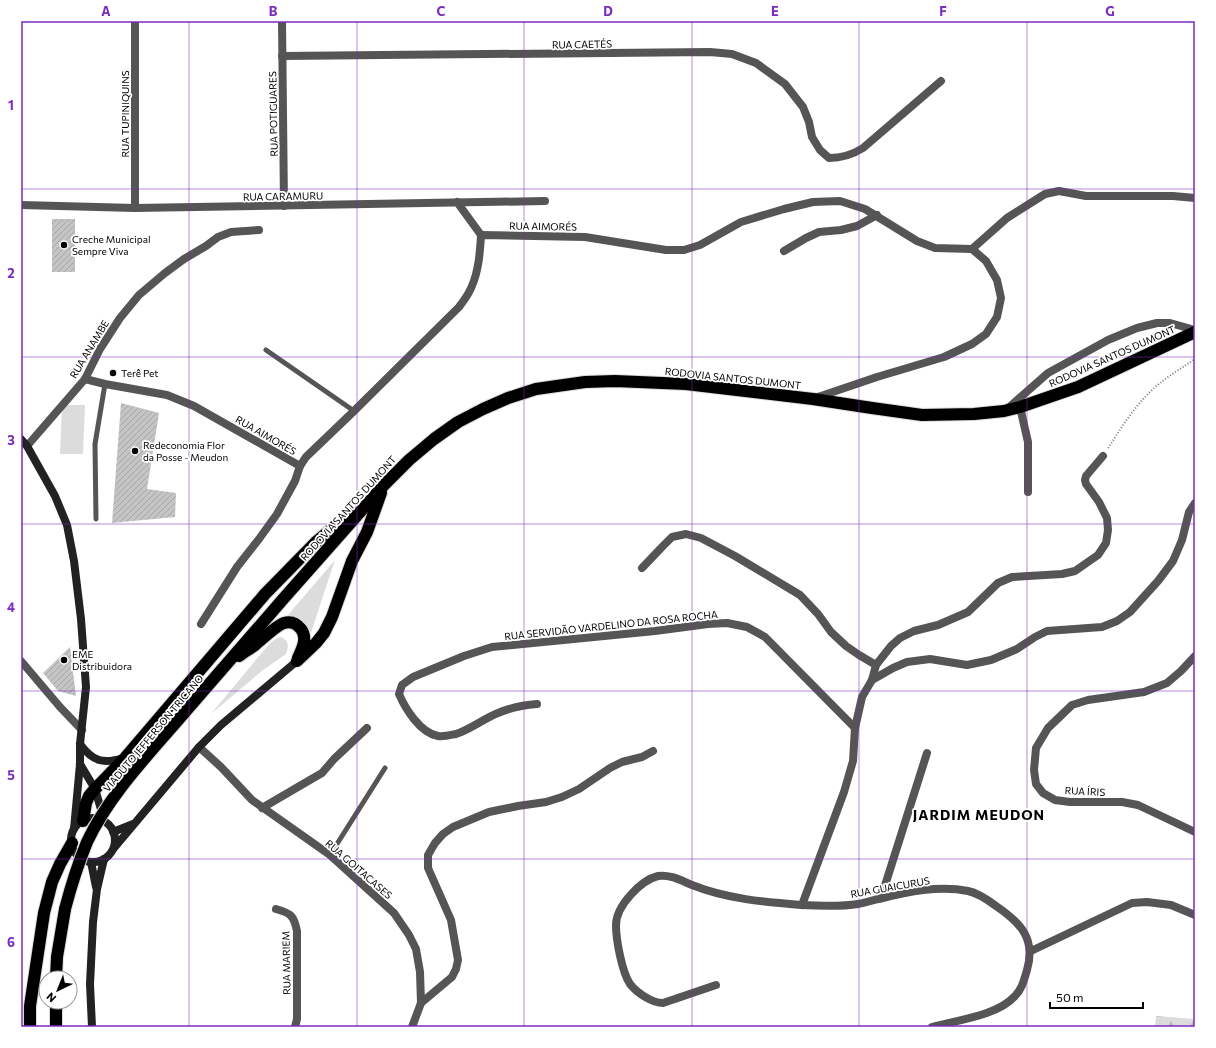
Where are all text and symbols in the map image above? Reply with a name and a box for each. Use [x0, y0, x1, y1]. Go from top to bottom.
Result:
text: A [101, 3, 111, 19]
text: B [269, 3, 278, 19]
text: C [437, 3, 446, 19]
text: D [603, 3, 613, 19]
text: E [771, 3, 779, 19]
text: F [939, 3, 947, 19]
text: G [1105, 3, 1115, 19]
street label: RUA CAETÉS [552, 37, 612, 51]
street label: RUA TUPINIQUINS [119, 70, 131, 158]
street label: RUA POTIGUARES [266, 71, 280, 157]
text: 1 [8, 97, 14, 113]
street label: RUA CARAMURU [243, 189, 323, 203]
street label: RUA AIMORÉS [509, 219, 577, 233]
place label: Creche Municipal Sempre Viva [72, 233, 150, 257]
marker: Creche Municipal Sempre Viva [59, 240, 69, 250]
text: 2 [7, 265, 15, 281]
street label: RUA ANAMBE [67, 318, 111, 380]
street label: RODOVIA SANTOS DUMONT [1047, 322, 1178, 389]
street label: RODOVIA SANTOS DUMONT [664, 365, 802, 391]
place label: Terê Pet [121, 367, 158, 379]
marker: Terê Pet [108, 368, 118, 378]
street label: RUA AIMORÉS [234, 413, 299, 457]
text: 3 [7, 432, 15, 448]
place label: Redeconomia Flor da Posse - Meudon [143, 439, 228, 463]
marker: Redeconomia Flor da Posse - Meudon [130, 446, 140, 456]
street label: RODOVIA SANTOS DUMONT [298, 453, 399, 563]
text: 4 [7, 599, 15, 615]
street label: RUA SERVIDÃO VARDELINO DA ROSA ROCHA [504, 608, 718, 642]
place label: EME Distribuidora [72, 648, 132, 672]
marker: EME Distribuidora [59, 655, 69, 665]
street label: VIADUTO JEFFERSON TRICANO [100, 672, 206, 794]
text: 5 [7, 767, 15, 783]
street label: RUA ÍRIS [1064, 784, 1106, 798]
district label: JARDIM MEUDON [913, 806, 1045, 823]
street label: RUA GOITACASES [323, 837, 395, 901]
street label: RUA GUAICURUS [849, 874, 931, 900]
street label: RUA MARIEM [279, 931, 293, 995]
text: 6 [7, 934, 15, 950]
north arrow [38, 970, 78, 1010]
scale bar [1050, 984, 1143, 1010]
text: N [43, 990, 58, 1005]
text: 50 m [1056, 990, 1084, 1004]

